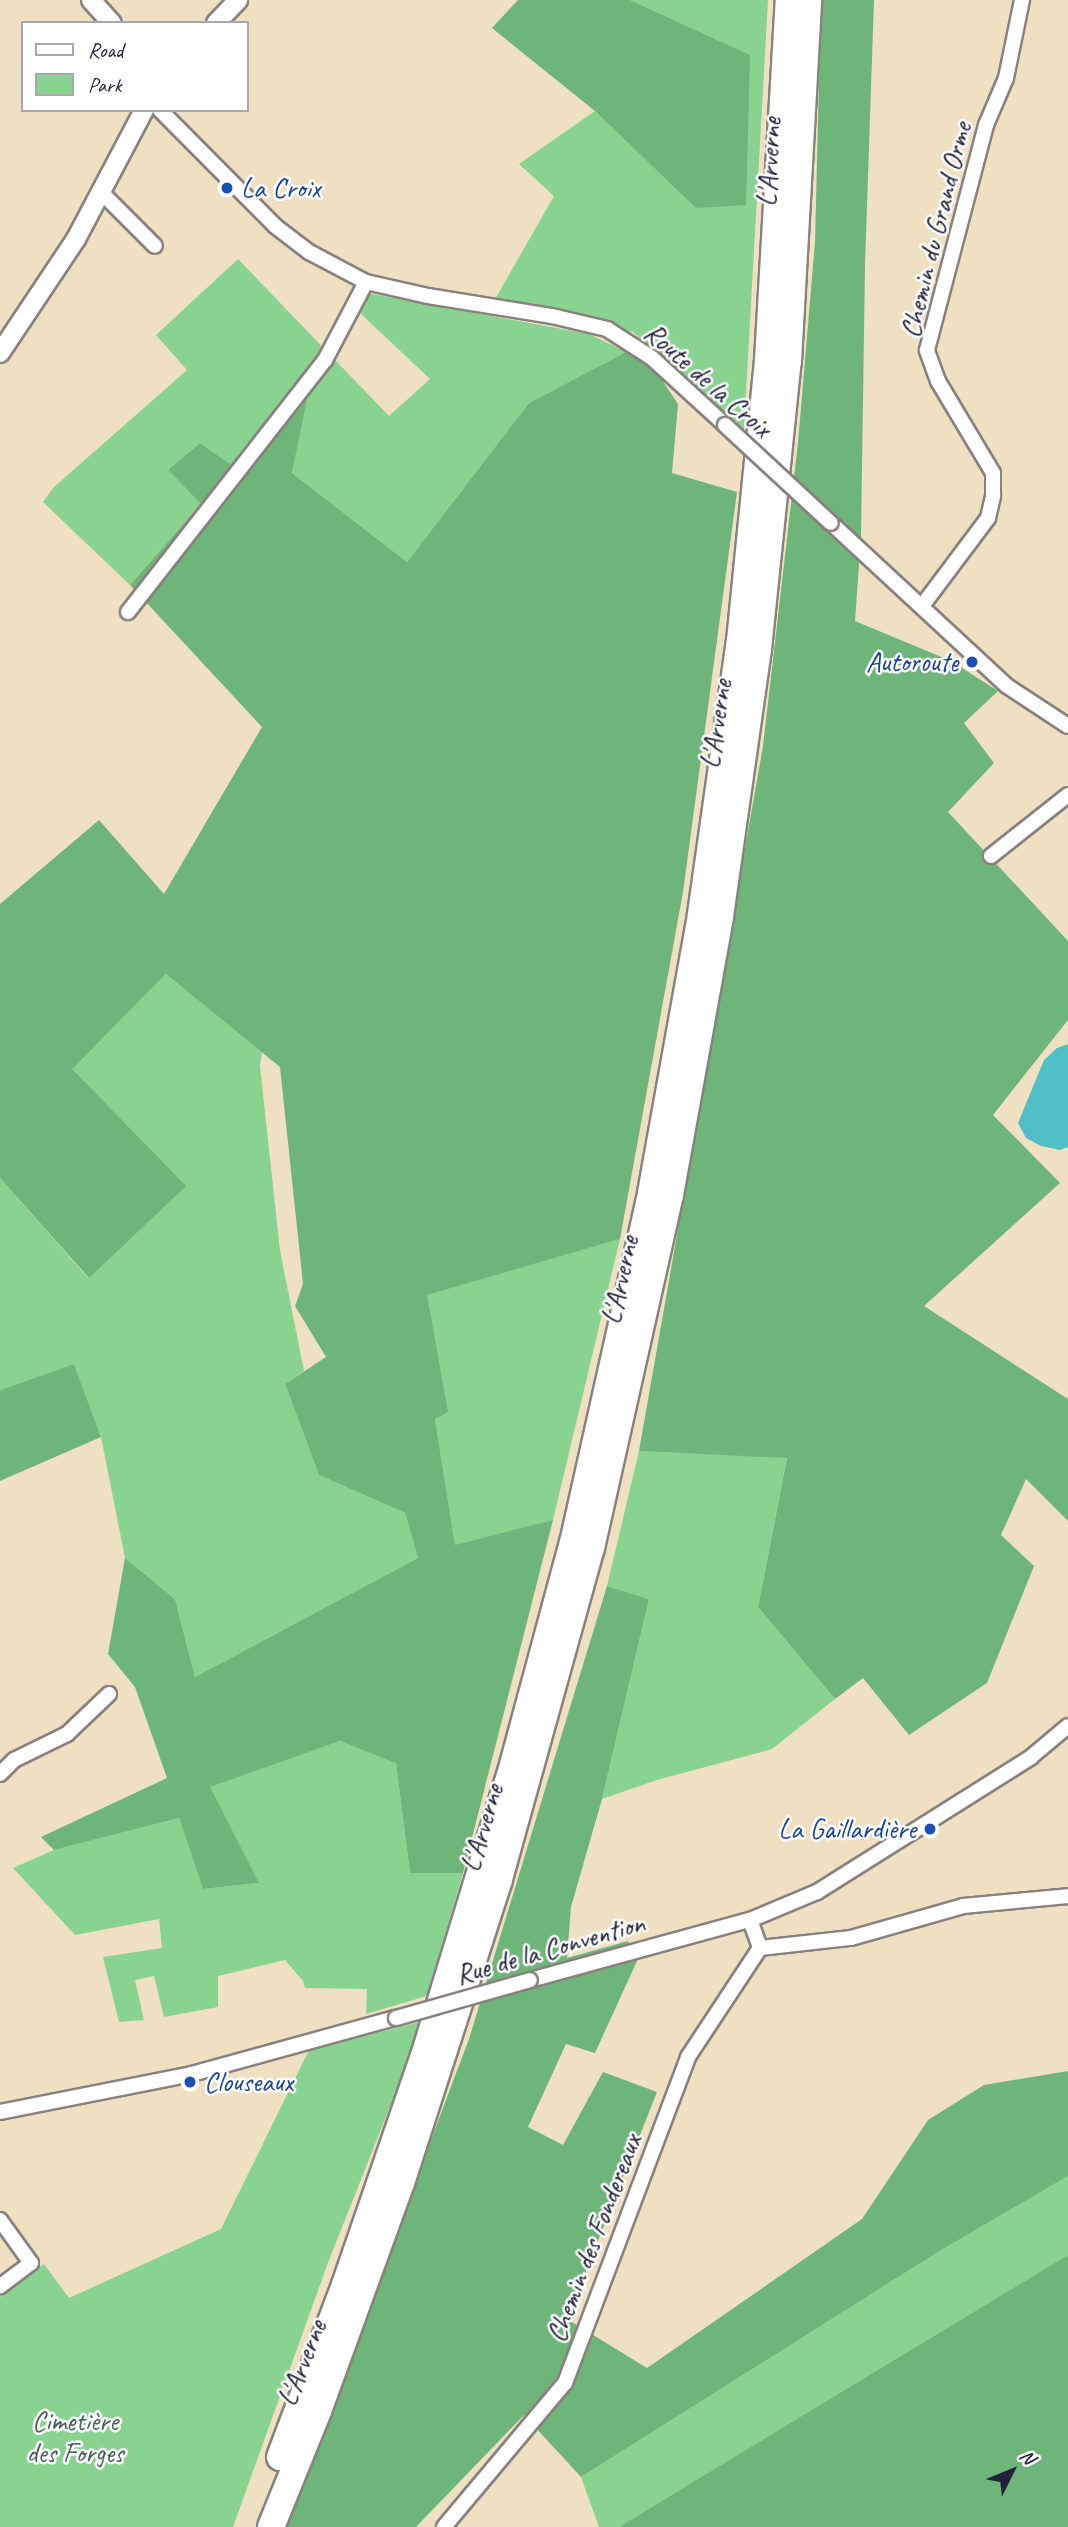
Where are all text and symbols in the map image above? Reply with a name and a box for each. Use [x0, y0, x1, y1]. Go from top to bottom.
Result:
legend [21, 21, 248, 112]
text: Road [88, 37, 123, 63]
text: Park [88, 72, 121, 98]
street label: L'Arverne [750, 117, 788, 207]
street label: Chemin du Grand Orme [893, 119, 979, 341]
place label: La Croix [241, 171, 320, 205]
marker: La Croix [219, 180, 235, 196]
street label: Route de la Croix [637, 315, 779, 445]
place label: Autoroute [866, 645, 958, 679]
marker: Autoroute [964, 654, 980, 670]
street label: L'Arverne [693, 677, 739, 771]
street label: L'Arverne [594, 1233, 646, 1327]
street label: L'Arverne [454, 1780, 510, 1876]
place label: La Gaillardière [778, 1812, 916, 1846]
marker: La Gaillardière [922, 1821, 938, 1837]
street label: Rue de la Convention [452, 1906, 648, 1992]
place label: Clouseaux [204, 2065, 293, 2099]
marker: Clouseaux [182, 2074, 198, 2090]
street label: Chemin des Fondereaux [539, 2129, 649, 2347]
street label: L'Arverne [270, 2315, 334, 2411]
park label: Cimetière des Forges [26, 2404, 124, 2470]
north arrow [977, 2436, 1047, 2506]
text: N [1015, 2444, 1040, 2469]

